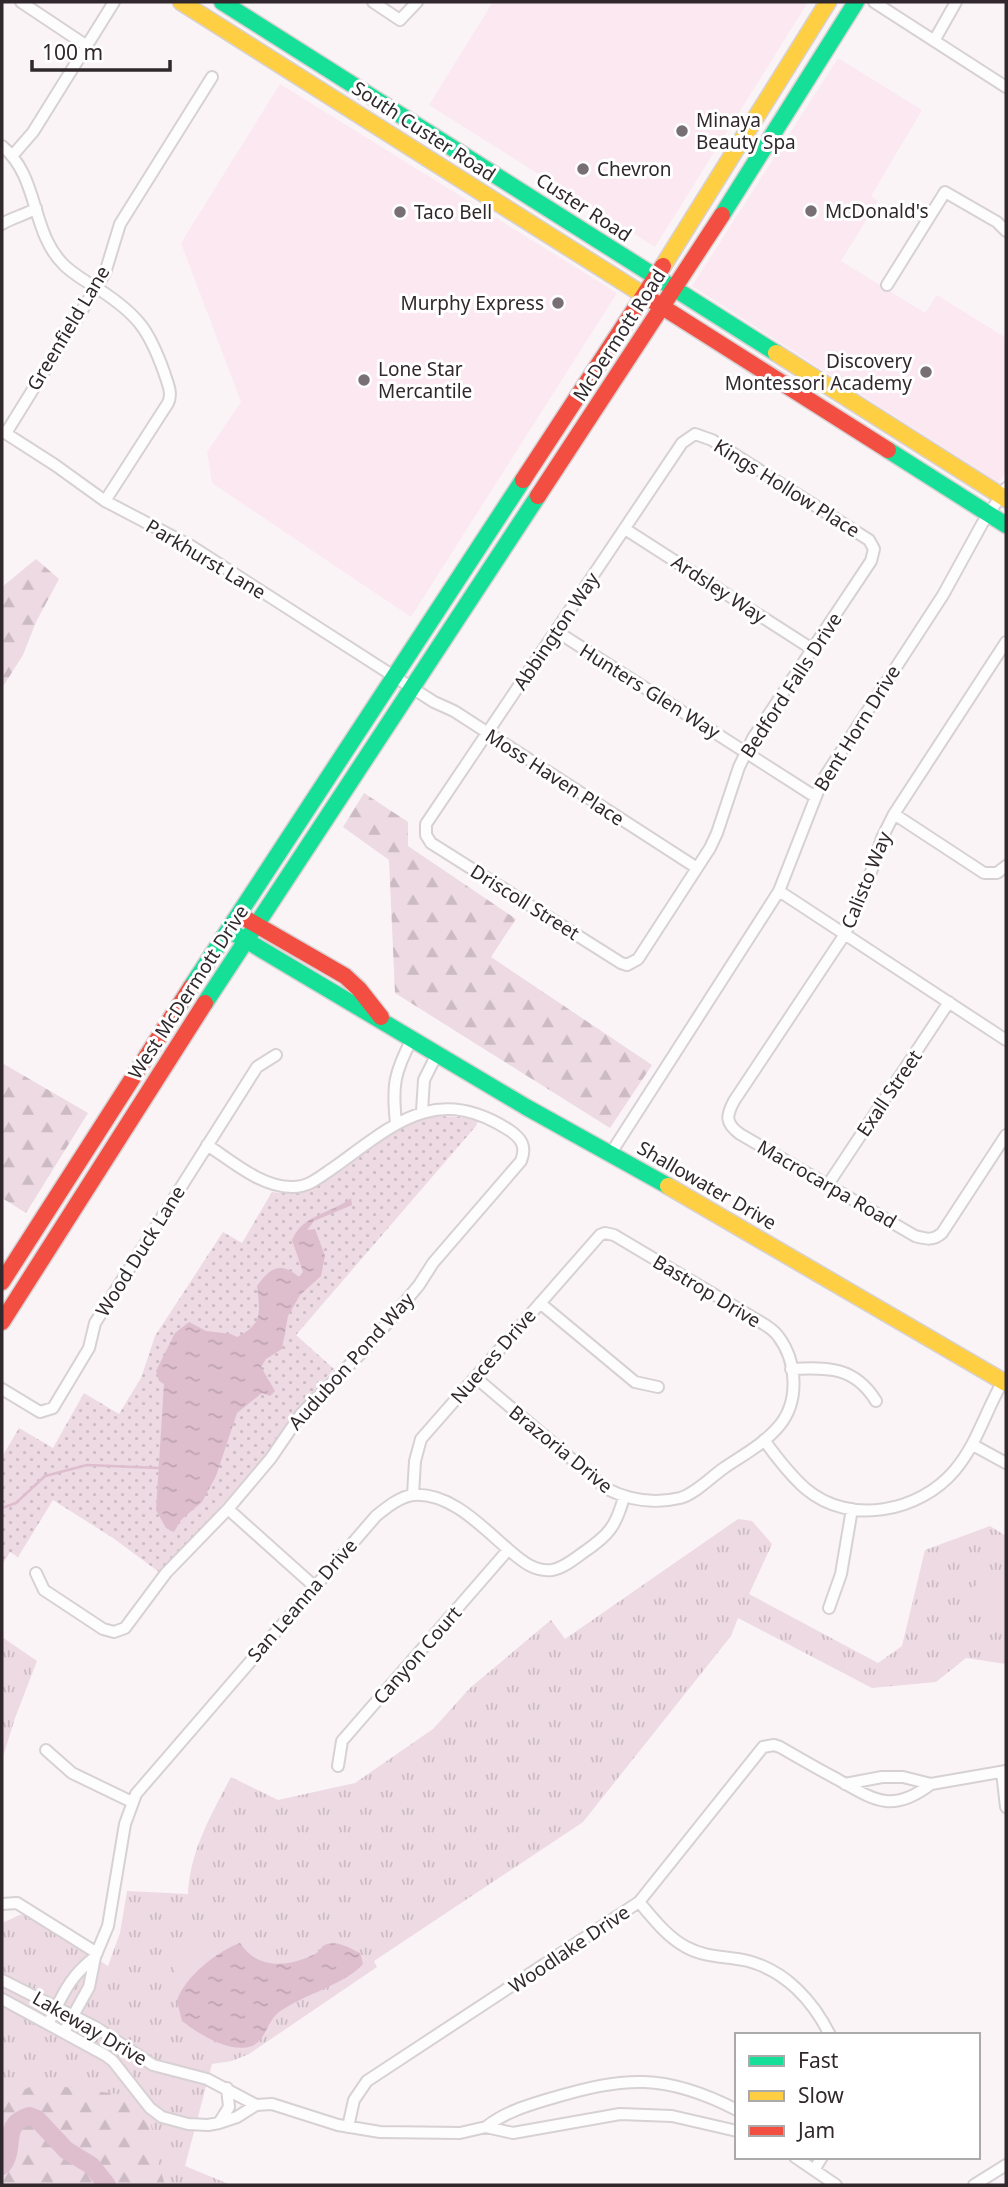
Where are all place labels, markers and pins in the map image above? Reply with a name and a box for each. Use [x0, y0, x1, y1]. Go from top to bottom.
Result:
place label: Minaya Beauty Spa [696, 107, 796, 155]
marker: Minaya Beauty Spa [674, 123, 690, 139]
place label: Chevron [597, 156, 671, 182]
marker: Chevron [575, 161, 591, 177]
place label: McDonald's [825, 198, 929, 224]
place label: Taco Bell [414, 199, 492, 225]
marker: McDonald's [803, 203, 819, 219]
marker: Taco Bell [392, 204, 408, 220]
place label: Murphy Express [400, 290, 544, 316]
marker: Murphy Express [550, 295, 566, 311]
place label: Discovery Montessori Academy [725, 348, 912, 396]
place label: Lone Star Mercantile [378, 356, 472, 404]
marker: Discovery Montessori Academy [918, 364, 934, 380]
marker: Lone Star Mercantile [356, 372, 372, 388]

